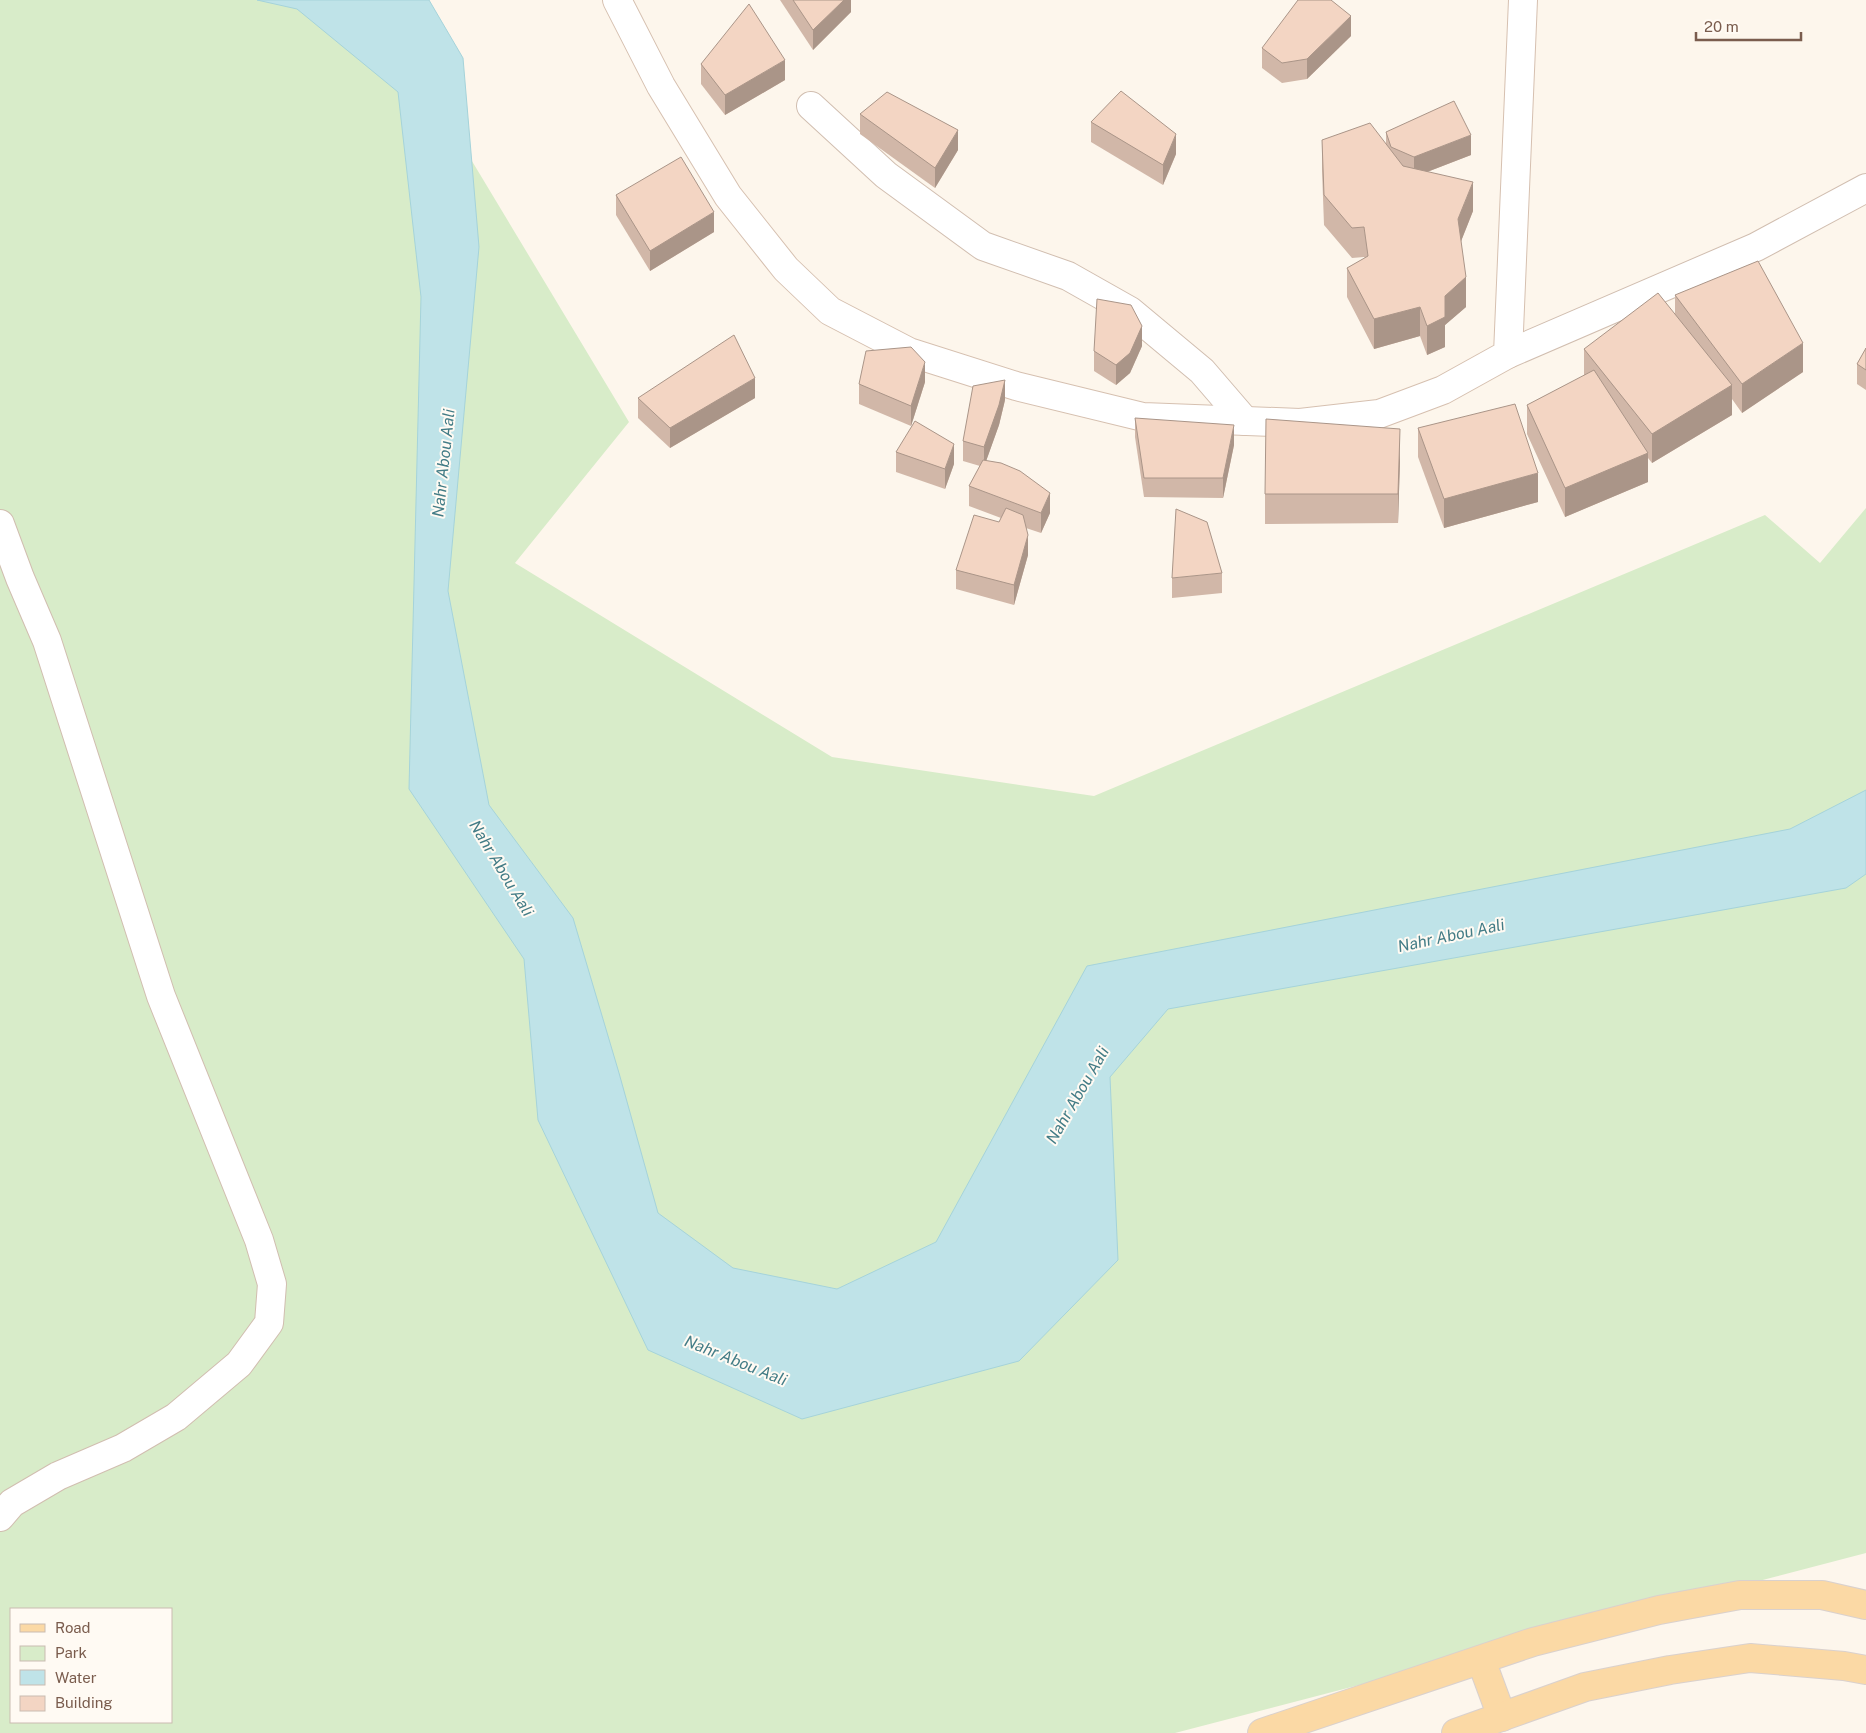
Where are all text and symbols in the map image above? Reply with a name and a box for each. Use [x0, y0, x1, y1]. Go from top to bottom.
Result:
scale bar [1696, 10, 1801, 42]
text: 20 m [1704, 18, 1739, 35]
water label: Nahr Abou Aali [428, 408, 459, 518]
water label: Nahr Abou Aali [465, 817, 538, 920]
water label: Nahr Abou Aali [1396, 915, 1506, 956]
water label: Nahr Abou Aali [1042, 1043, 1113, 1147]
water label: Nahr Abou Aali [682, 1331, 790, 1390]
legend [10, 1608, 172, 1723]
text: Road [55, 1619, 91, 1636]
text: Park [55, 1644, 87, 1661]
text: Water [55, 1669, 97, 1686]
text: Building [55, 1694, 113, 1711]

